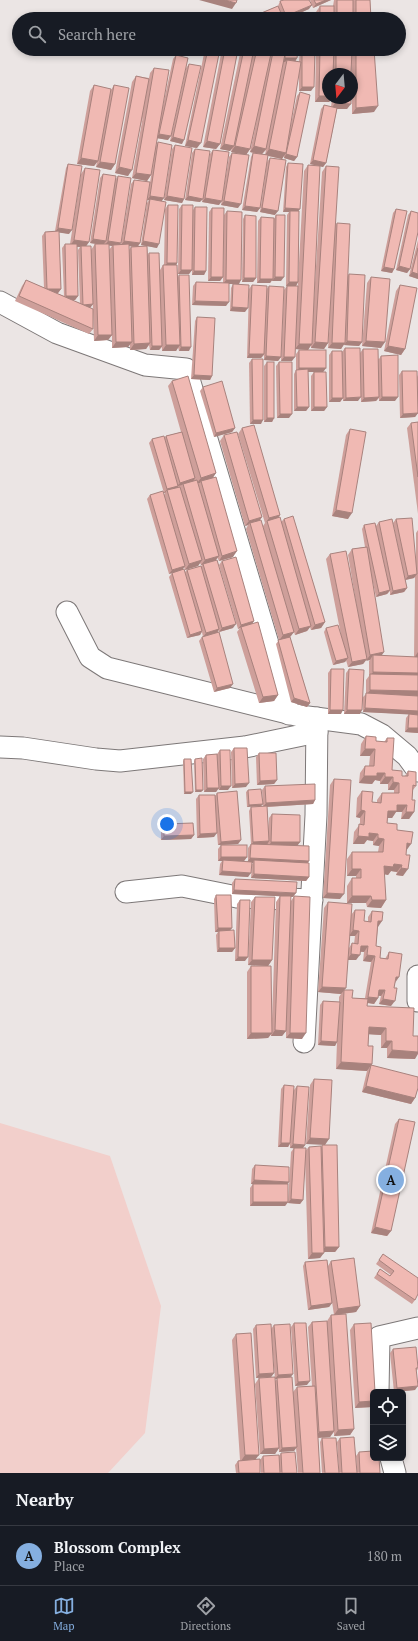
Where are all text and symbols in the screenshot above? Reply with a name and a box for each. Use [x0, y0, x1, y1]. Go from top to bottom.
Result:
search box [12, 12, 406, 56]
icon: search [26, 23, 48, 45]
text: Search here [58, 24, 136, 44]
north arrow [322, 68, 358, 104]
your location [157, 814, 177, 834]
pin: A [378, 1165, 404, 1195]
map controls [370, 1389, 406, 1461]
button: locate [370, 1389, 406, 1425]
button: layers [370, 1425, 406, 1461]
text: Nearby [16, 1488, 74, 1511]
text: Blossom Complex [54, 1537, 181, 1557]
text: A [24, 1547, 34, 1565]
text: 180 m [367, 1547, 402, 1565]
text: Place [54, 1557, 85, 1575]
tab: Map [53, 1595, 75, 1633]
tab: Directions [180, 1595, 231, 1633]
tab: Saved [337, 1595, 365, 1633]

